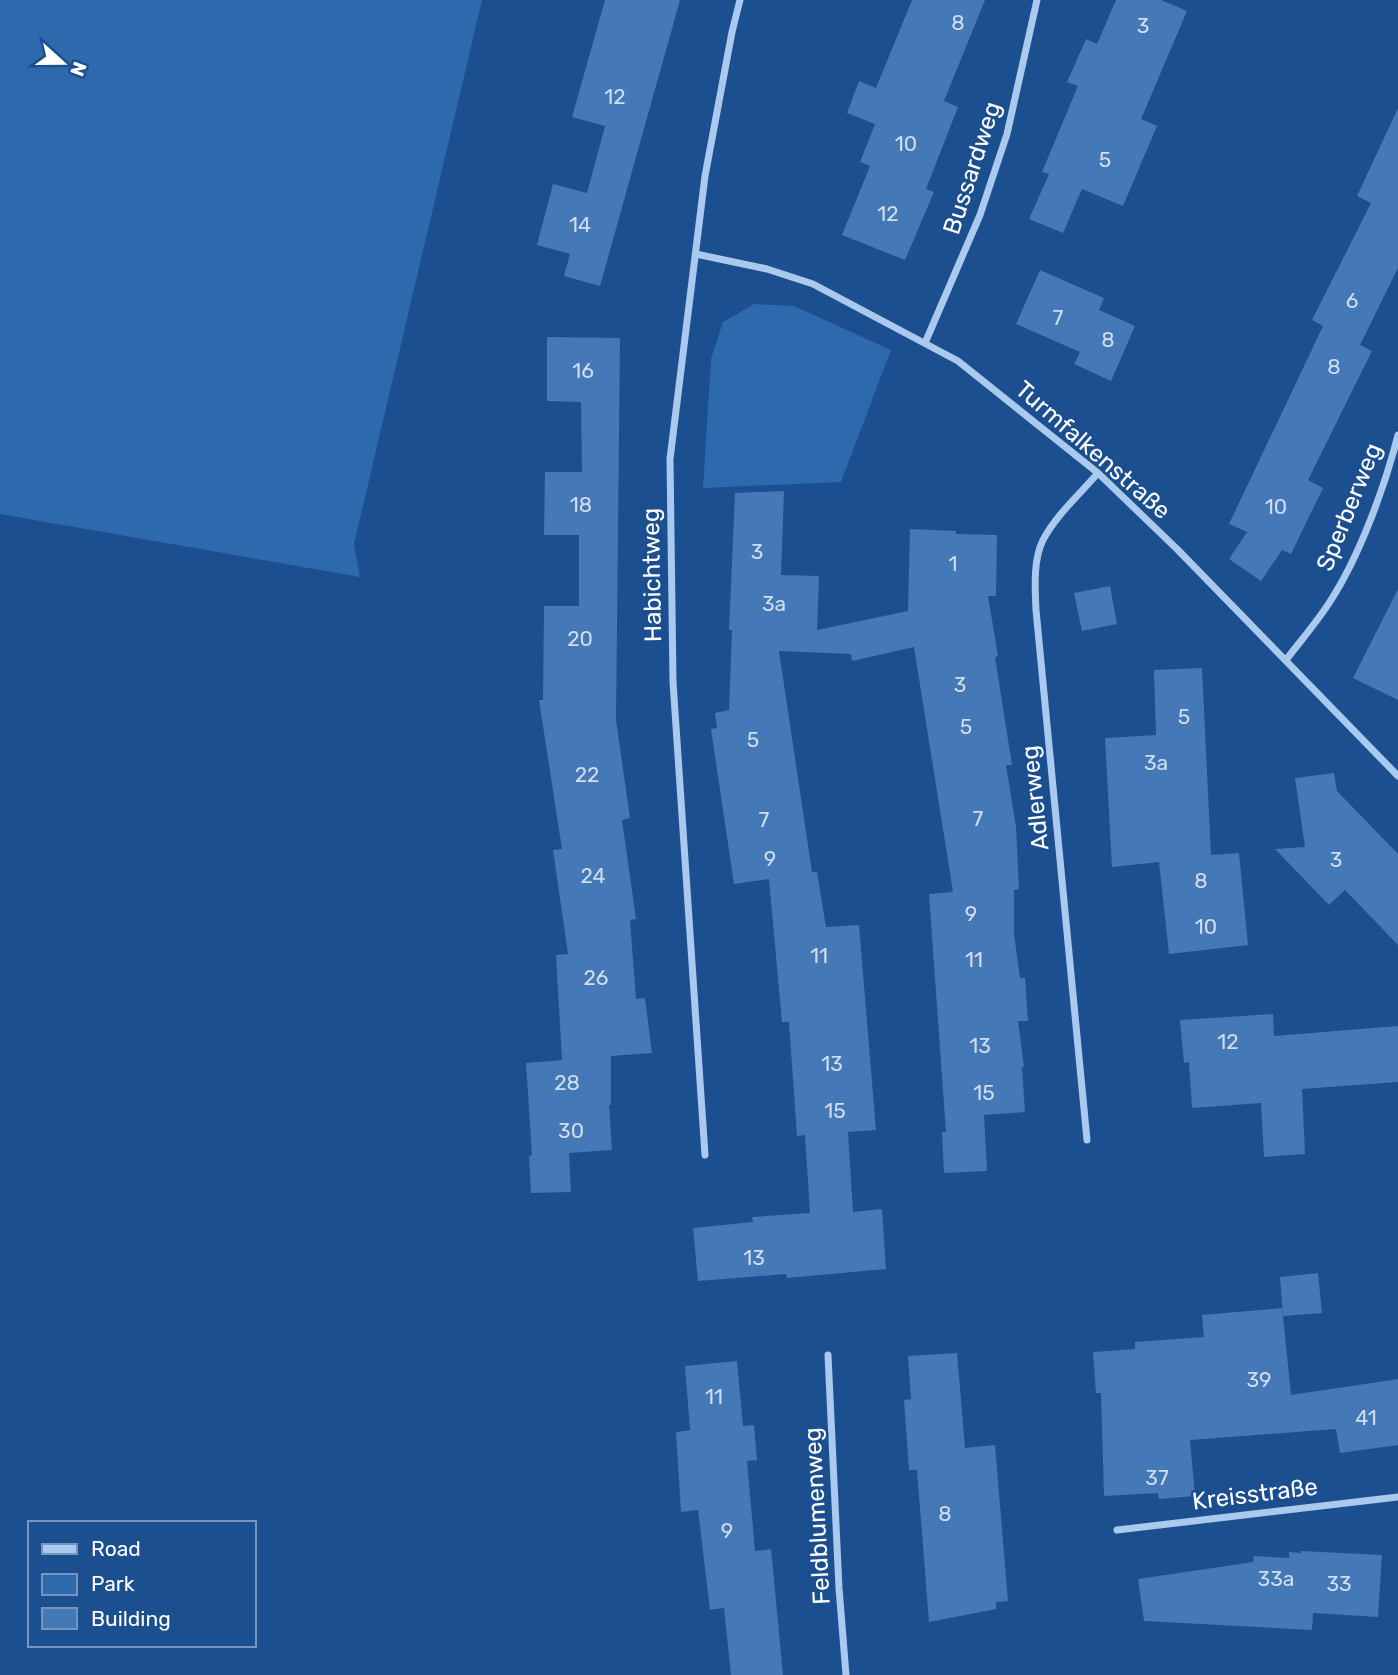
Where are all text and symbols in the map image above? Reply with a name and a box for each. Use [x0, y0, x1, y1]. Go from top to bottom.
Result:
house number: 8 [951, 10, 965, 35]
house number: 3 [1137, 13, 1149, 38]
north arrow [28, 28, 98, 98]
text: N [65, 58, 92, 79]
house number: 12 [604, 84, 626, 109]
street label: Bussardweg [937, 98, 1007, 238]
house number: 10 [895, 131, 917, 156]
house number: 5 [1099, 147, 1111, 172]
house number: 12 [877, 201, 899, 226]
house number: 14 [569, 212, 591, 237]
house number: 6 [1346, 288, 1358, 313]
house number: 7 [1053, 305, 1064, 330]
house number: 8 [1101, 327, 1115, 352]
house number: 8 [1327, 354, 1341, 379]
house number: 16 [572, 358, 594, 383]
street label: Turmfalkenstraße [1010, 375, 1176, 525]
street label: Sperberweg [1311, 439, 1387, 575]
house number: 18 [570, 492, 592, 517]
house number: 10 [1265, 494, 1287, 519]
street label: Habichtweg [637, 508, 667, 642]
house number: 3 [751, 539, 763, 564]
house number: 1 [949, 551, 958, 576]
house number: 3a [762, 591, 786, 616]
house number: 20 [567, 626, 593, 651]
house number: 3 [954, 672, 966, 697]
house number: 5 [1178, 704, 1190, 729]
house number: 5 [960, 714, 972, 739]
house number: 5 [747, 727, 759, 752]
street label: Adlerweg [1016, 744, 1054, 852]
house number: 3a [1144, 750, 1168, 775]
house number: 22 [575, 762, 599, 787]
house number: 7 [973, 806, 984, 831]
house number: 7 [759, 807, 770, 832]
house number: 9 [764, 846, 776, 871]
house number: 3 [1330, 847, 1342, 872]
house number: 24 [580, 863, 606, 888]
house number: 8 [1194, 868, 1208, 893]
house number: 9 [965, 901, 977, 926]
house number: 10 [1195, 914, 1217, 939]
house number: 11 [810, 943, 828, 968]
house number: 11 [965, 947, 983, 972]
house number: 26 [584, 965, 609, 990]
house number: 12 [1217, 1029, 1239, 1054]
house number: 13 [969, 1033, 991, 1058]
house number: 13 [821, 1051, 843, 1076]
house number: 28 [554, 1070, 580, 1095]
house number: 15 [973, 1080, 995, 1105]
house number: 15 [824, 1098, 846, 1123]
house number: 30 [558, 1118, 584, 1143]
house number: 13 [743, 1245, 765, 1270]
house number: 39 [1246, 1367, 1272, 1392]
house number: 11 [705, 1384, 723, 1409]
house number: 41 [1355, 1405, 1377, 1430]
street label: Feldblumenweg [798, 1427, 836, 1605]
house number: 37 [1145, 1465, 1169, 1490]
street label: Kreisstraße [1191, 1472, 1319, 1516]
house number: 8 [938, 1501, 952, 1526]
house number: 9 [721, 1518, 733, 1543]
legend [28, 1521, 256, 1647]
text: Road [91, 1536, 141, 1561]
house number: 33a [1258, 1566, 1294, 1591]
text: Park [91, 1571, 135, 1596]
house number: 33 [1326, 1571, 1352, 1596]
text: Building [91, 1606, 171, 1631]

